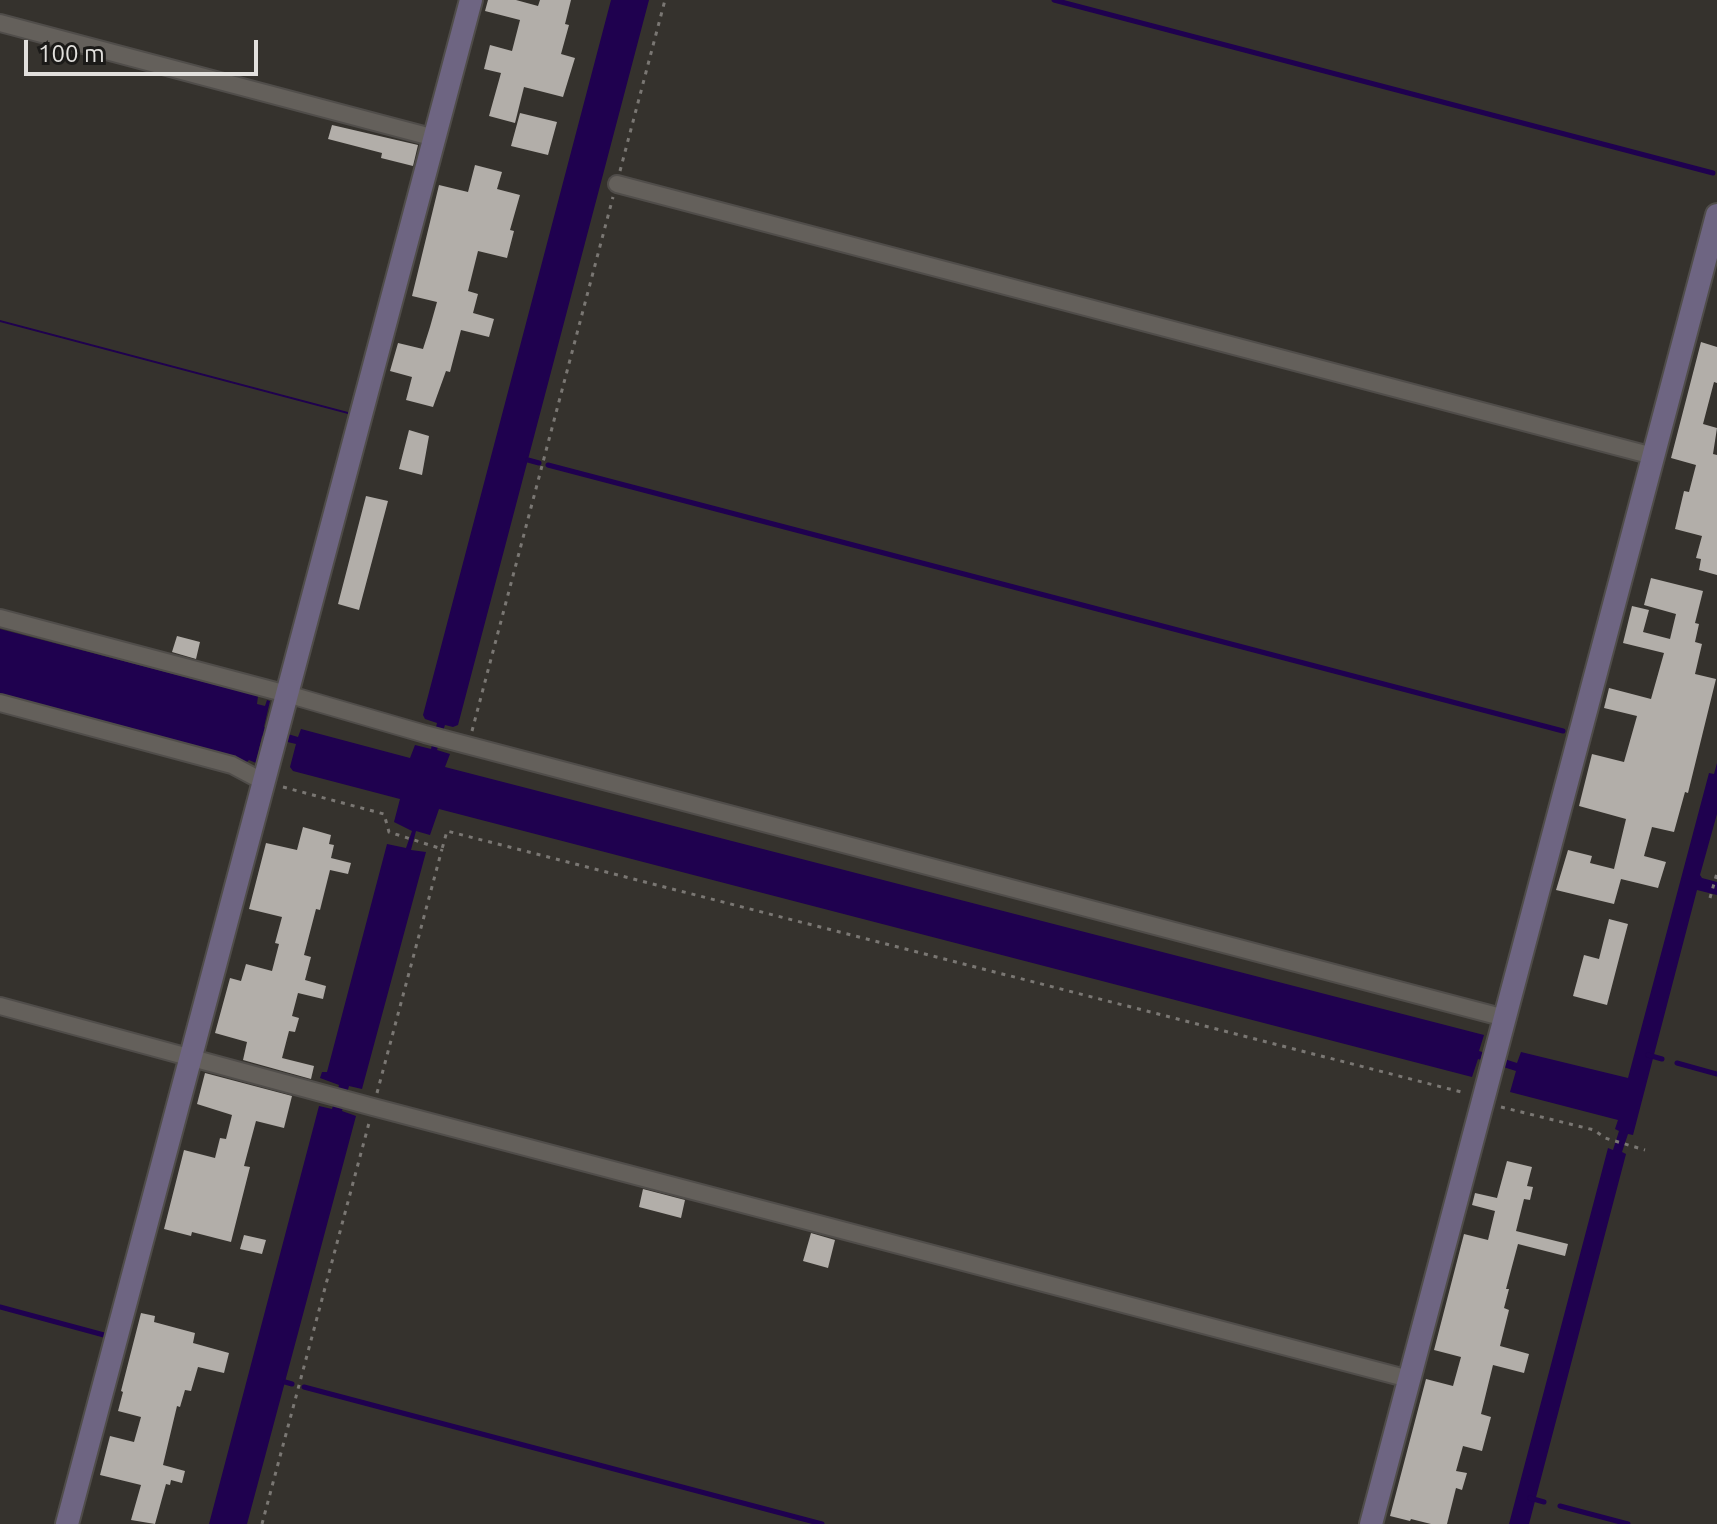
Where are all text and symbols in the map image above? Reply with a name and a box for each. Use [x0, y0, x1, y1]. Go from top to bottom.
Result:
scale bar [28, 24, 262, 74]
text: 100 m [38, 40, 105, 67]

